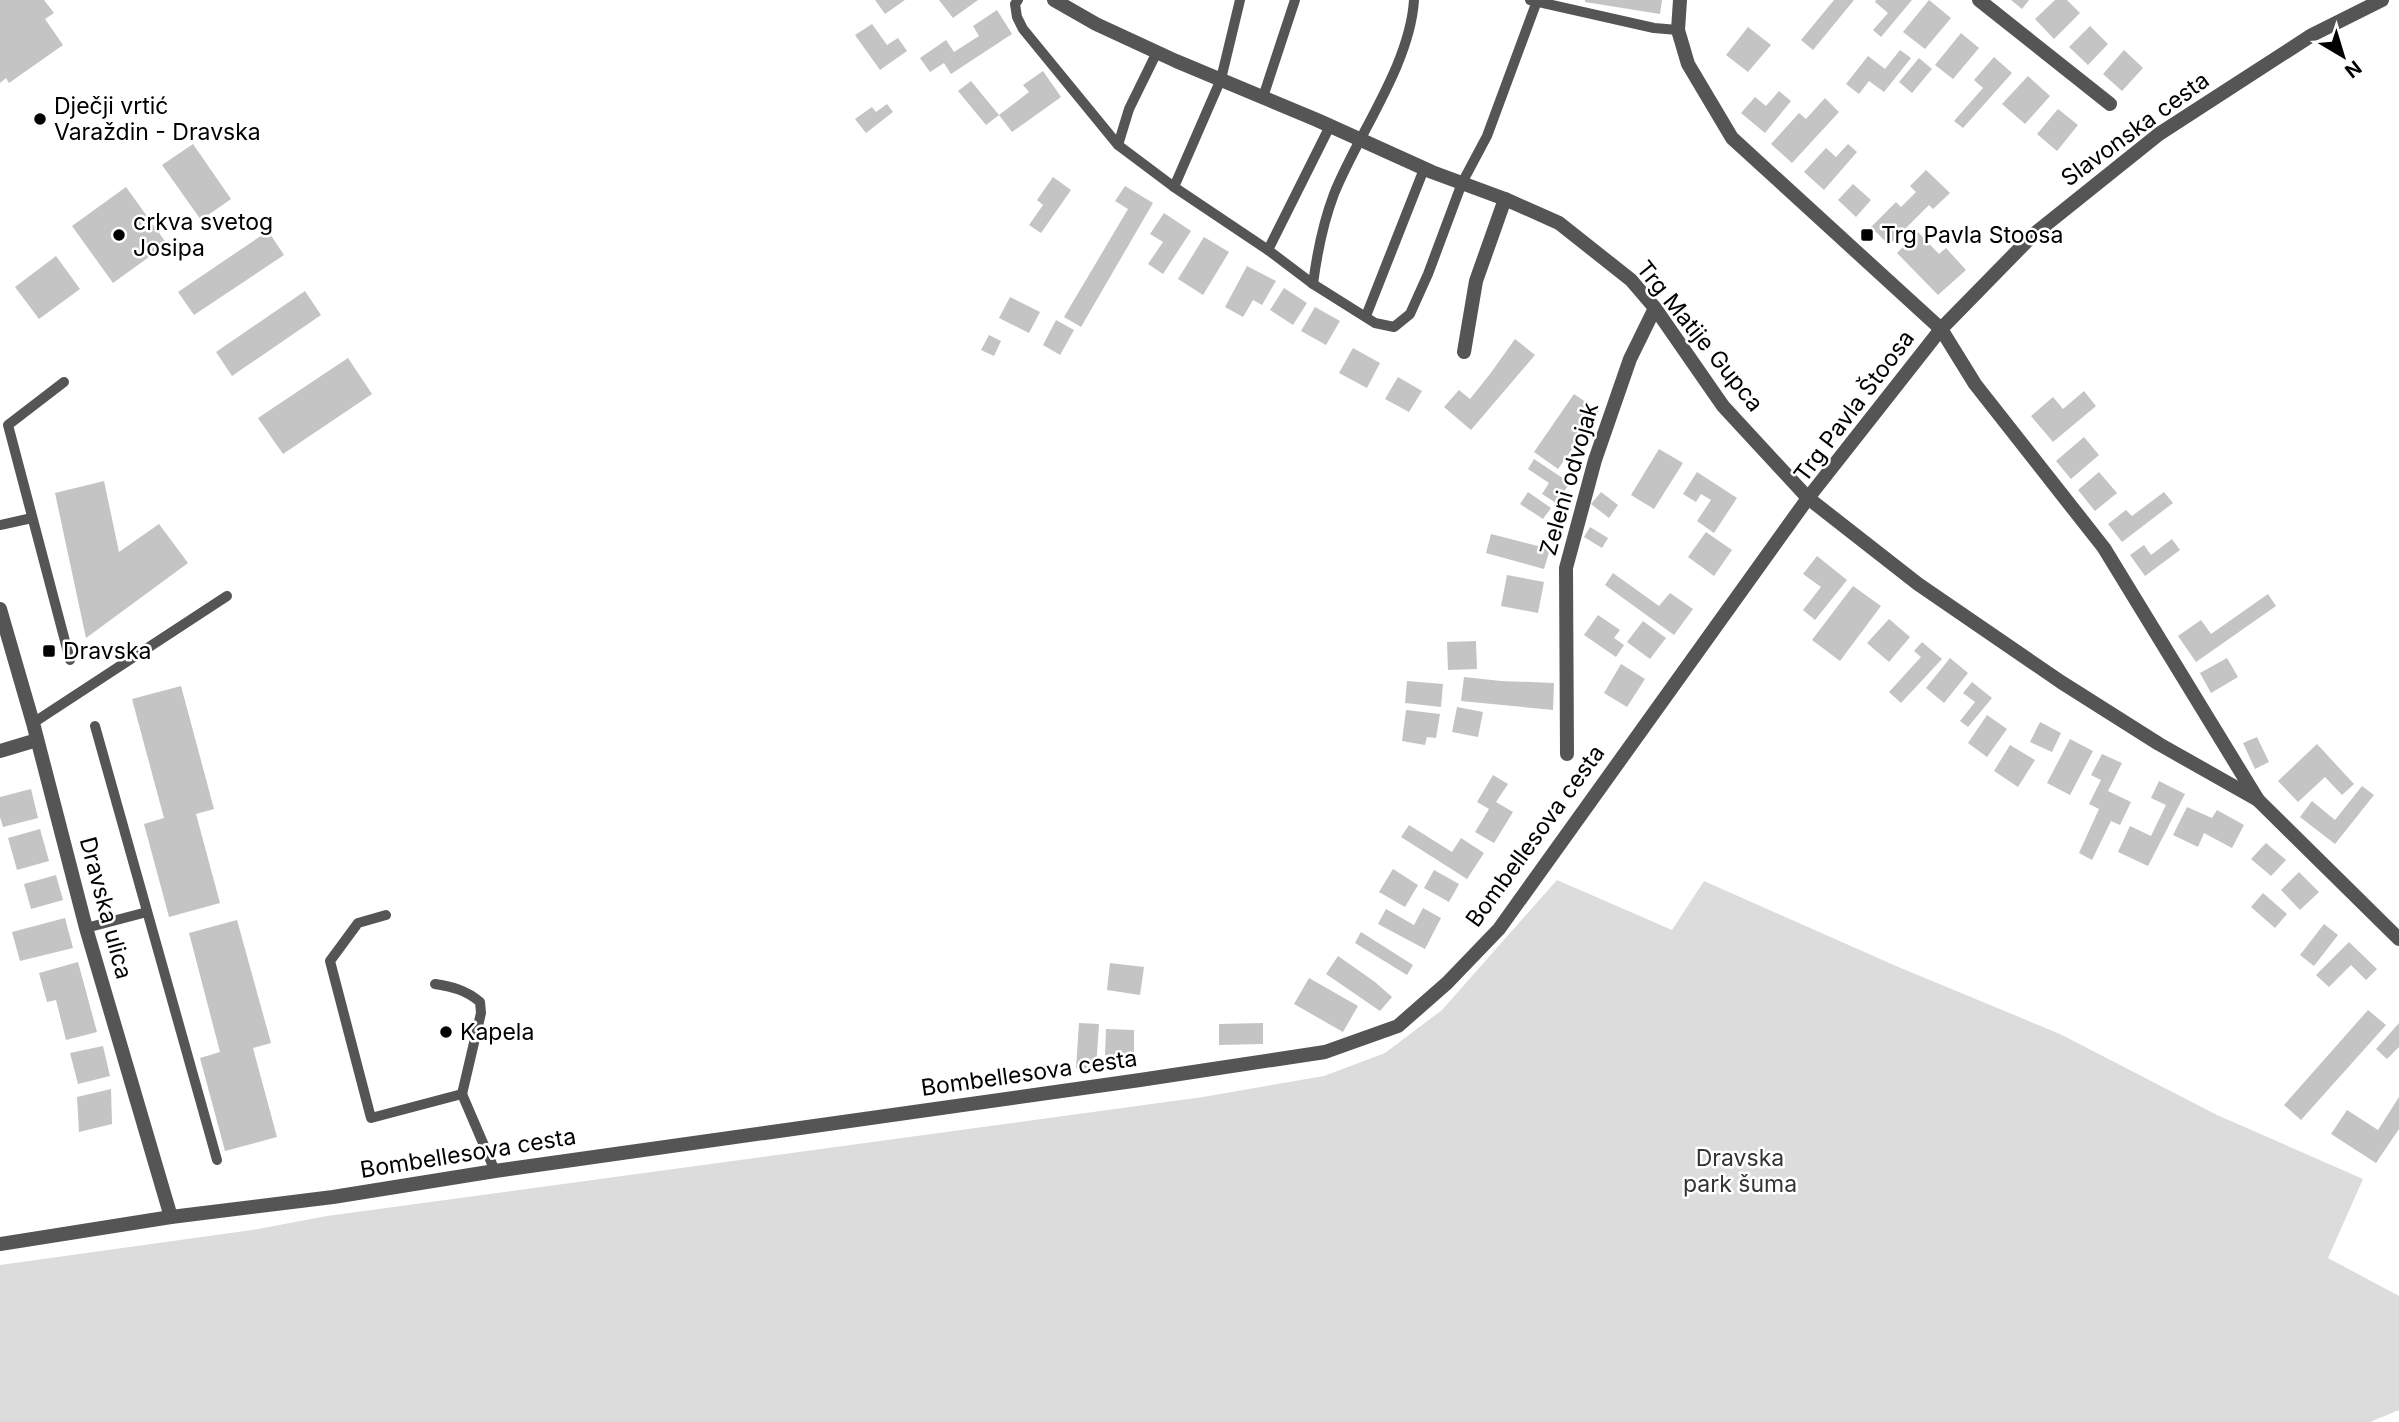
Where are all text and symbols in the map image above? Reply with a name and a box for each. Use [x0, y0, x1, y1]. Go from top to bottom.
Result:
north arrow [2308, 21, 2378, 91]
text: N [2340, 55, 2366, 83]
street label: Slavonska cesta [2056, 66, 2214, 192]
place label: Dječji vrtić Varaždin - Dravska [54, 92, 261, 146]
marker: Dječji vrtić Varaždin - Dravska [32, 111, 48, 127]
place label: crkva svetog Josipa [133, 208, 273, 262]
place label: Trg Pavla Stoosa [1881, 221, 2063, 249]
marker: crkva svetog Josipa [111, 227, 127, 243]
marker: Trg Pavla Stoosa [1859, 227, 1875, 243]
street label: Trg Matije Gupca [1631, 255, 1769, 417]
street label: Trg Pavla Štoosa [1788, 325, 1920, 487]
street label: Zeleni odvojak [1534, 399, 1604, 559]
place label: Dravska [63, 637, 151, 665]
marker: Dravska [41, 643, 57, 659]
street label: Bombellesova cesta [1460, 740, 1610, 932]
street label: Dravska ulica [74, 834, 138, 982]
place label: Kapela [460, 1018, 534, 1046]
marker: Kapela [438, 1024, 454, 1040]
street label: Bombellesova cesta [919, 1044, 1139, 1102]
street label: Bombellesova cesta [358, 1122, 578, 1184]
park label: Dravska park šuma [1683, 1144, 1797, 1198]

